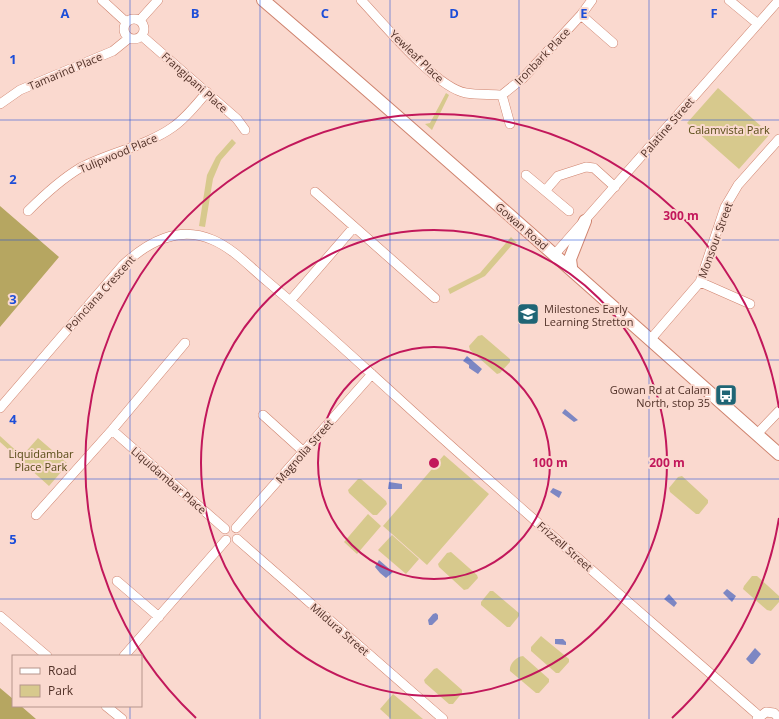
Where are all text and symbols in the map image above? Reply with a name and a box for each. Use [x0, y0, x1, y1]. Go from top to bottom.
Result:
text: A [61, 4, 70, 22]
text: B [191, 4, 200, 22]
text: C [321, 4, 329, 22]
text: D [449, 4, 459, 22]
text: E [580, 4, 588, 22]
text: F [710, 4, 718, 22]
street label: Ironbark Place [511, 24, 573, 88]
street label: Yewleaf Place [387, 26, 447, 86]
street label: Frangipani Place [159, 48, 231, 116]
street label: Tamarind Place [26, 49, 104, 93]
text: 1 [9, 50, 17, 68]
street label: Palatine Street [637, 94, 697, 160]
park label: Calamvista Park [688, 122, 770, 137]
street label: Tulipwood Place [77, 130, 159, 176]
text: 2 [9, 170, 17, 188]
street label: Gowan Road [493, 199, 551, 253]
street label: Monsour Street [694, 200, 736, 280]
text: 300 m [663, 207, 699, 224]
street label: Poinciana Crescent [62, 252, 138, 334]
text: 3 [9, 290, 17, 308]
school or university icon: Milestones Early Learning Stretton [515, 301, 541, 327]
place label: Milestones Early Learning Stretton [544, 301, 633, 329]
place label: Gowan Rd at Calam North, stop 35 [610, 382, 710, 410]
bus stop icon: Gowan Rd at Calam North, stop 35 [713, 382, 739, 408]
text: 4 [9, 410, 17, 428]
street label: Magnolia Street [272, 416, 336, 486]
street label: Liquidambar Place [128, 443, 210, 517]
park label: Liquidambar Place Park [8, 446, 74, 474]
text: 100 m [532, 454, 568, 471]
text: 200 m [649, 454, 685, 471]
centre of rings [427, 456, 441, 470]
street label: Frizzell Street [534, 518, 596, 574]
text: 5 [9, 530, 17, 548]
street label: Mildura Street [307, 599, 373, 659]
legend [12, 655, 142, 707]
text: Road [48, 662, 77, 679]
text: Park [48, 682, 74, 699]

